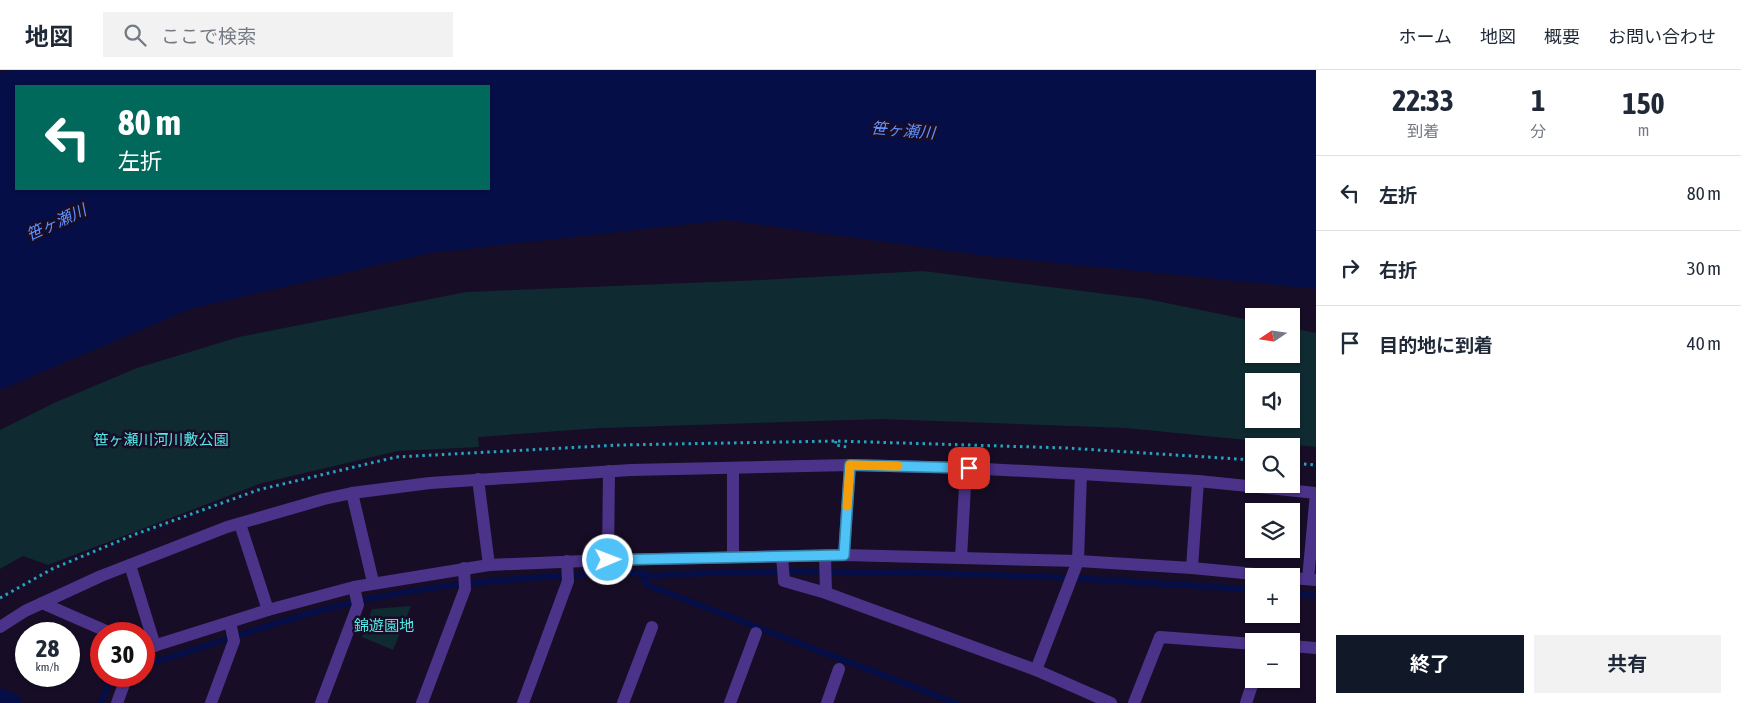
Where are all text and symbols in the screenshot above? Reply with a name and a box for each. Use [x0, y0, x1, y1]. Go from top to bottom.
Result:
search box [103, 12, 453, 57]
icon: search [121, 21, 149, 49]
text: 地図 [25, 23, 73, 50]
text: ここで検索 [161, 25, 256, 47]
text: ホーム [1399, 26, 1452, 47]
text: 地図 [1480, 26, 1516, 47]
text: 概要 [1544, 26, 1580, 47]
text: お問い合わせ [1608, 26, 1716, 47]
text: 22:33 [1392, 83, 1454, 117]
text: 1 [1531, 83, 1545, 117]
text: 150 [1622, 86, 1665, 120]
text: 80 m [118, 102, 181, 142]
icon: left [35, 105, 100, 170]
water label: 笹ヶ瀬川 [870, 118, 938, 142]
text: m [1638, 121, 1649, 139]
text: 到着 [1407, 122, 1439, 140]
text: 分 [1530, 122, 1546, 140]
text: 左折 [118, 148, 162, 174]
icon: left [1336, 179, 1364, 207]
text: 80 m [1687, 182, 1721, 204]
text: 左折 [1379, 184, 1417, 206]
water label: 笹ヶ瀬川 [23, 199, 91, 244]
icon: right [1336, 254, 1364, 282]
text: 30 m [1687, 257, 1721, 279]
text: 右折 [1379, 259, 1417, 281]
north arrow [1245, 308, 1300, 362]
map controls [1245, 308, 1300, 688]
icon: arrive [1336, 329, 1364, 357]
text: 40 m [1687, 332, 1721, 354]
text: 目的地に到着 [1379, 334, 1493, 356]
button: sound [1245, 373, 1300, 428]
park label: 笹ヶ瀬川河川敷公園 [93, 431, 229, 448]
button: search [1245, 438, 1300, 493]
pin [948, 447, 990, 489]
icon: arrive [955, 454, 983, 482]
button: layers [1245, 503, 1300, 558]
position arrow [581, 533, 633, 585]
button: + [1245, 568, 1300, 623]
park label: 錦遊園地 [354, 617, 414, 634]
speed limit sign: 30 [90, 622, 155, 687]
button: − [1245, 633, 1300, 688]
text: 28 [36, 634, 59, 662]
button: 終了 [1336, 635, 1524, 693]
button: 共有 [1534, 635, 1721, 693]
text: km/h [36, 660, 59, 674]

